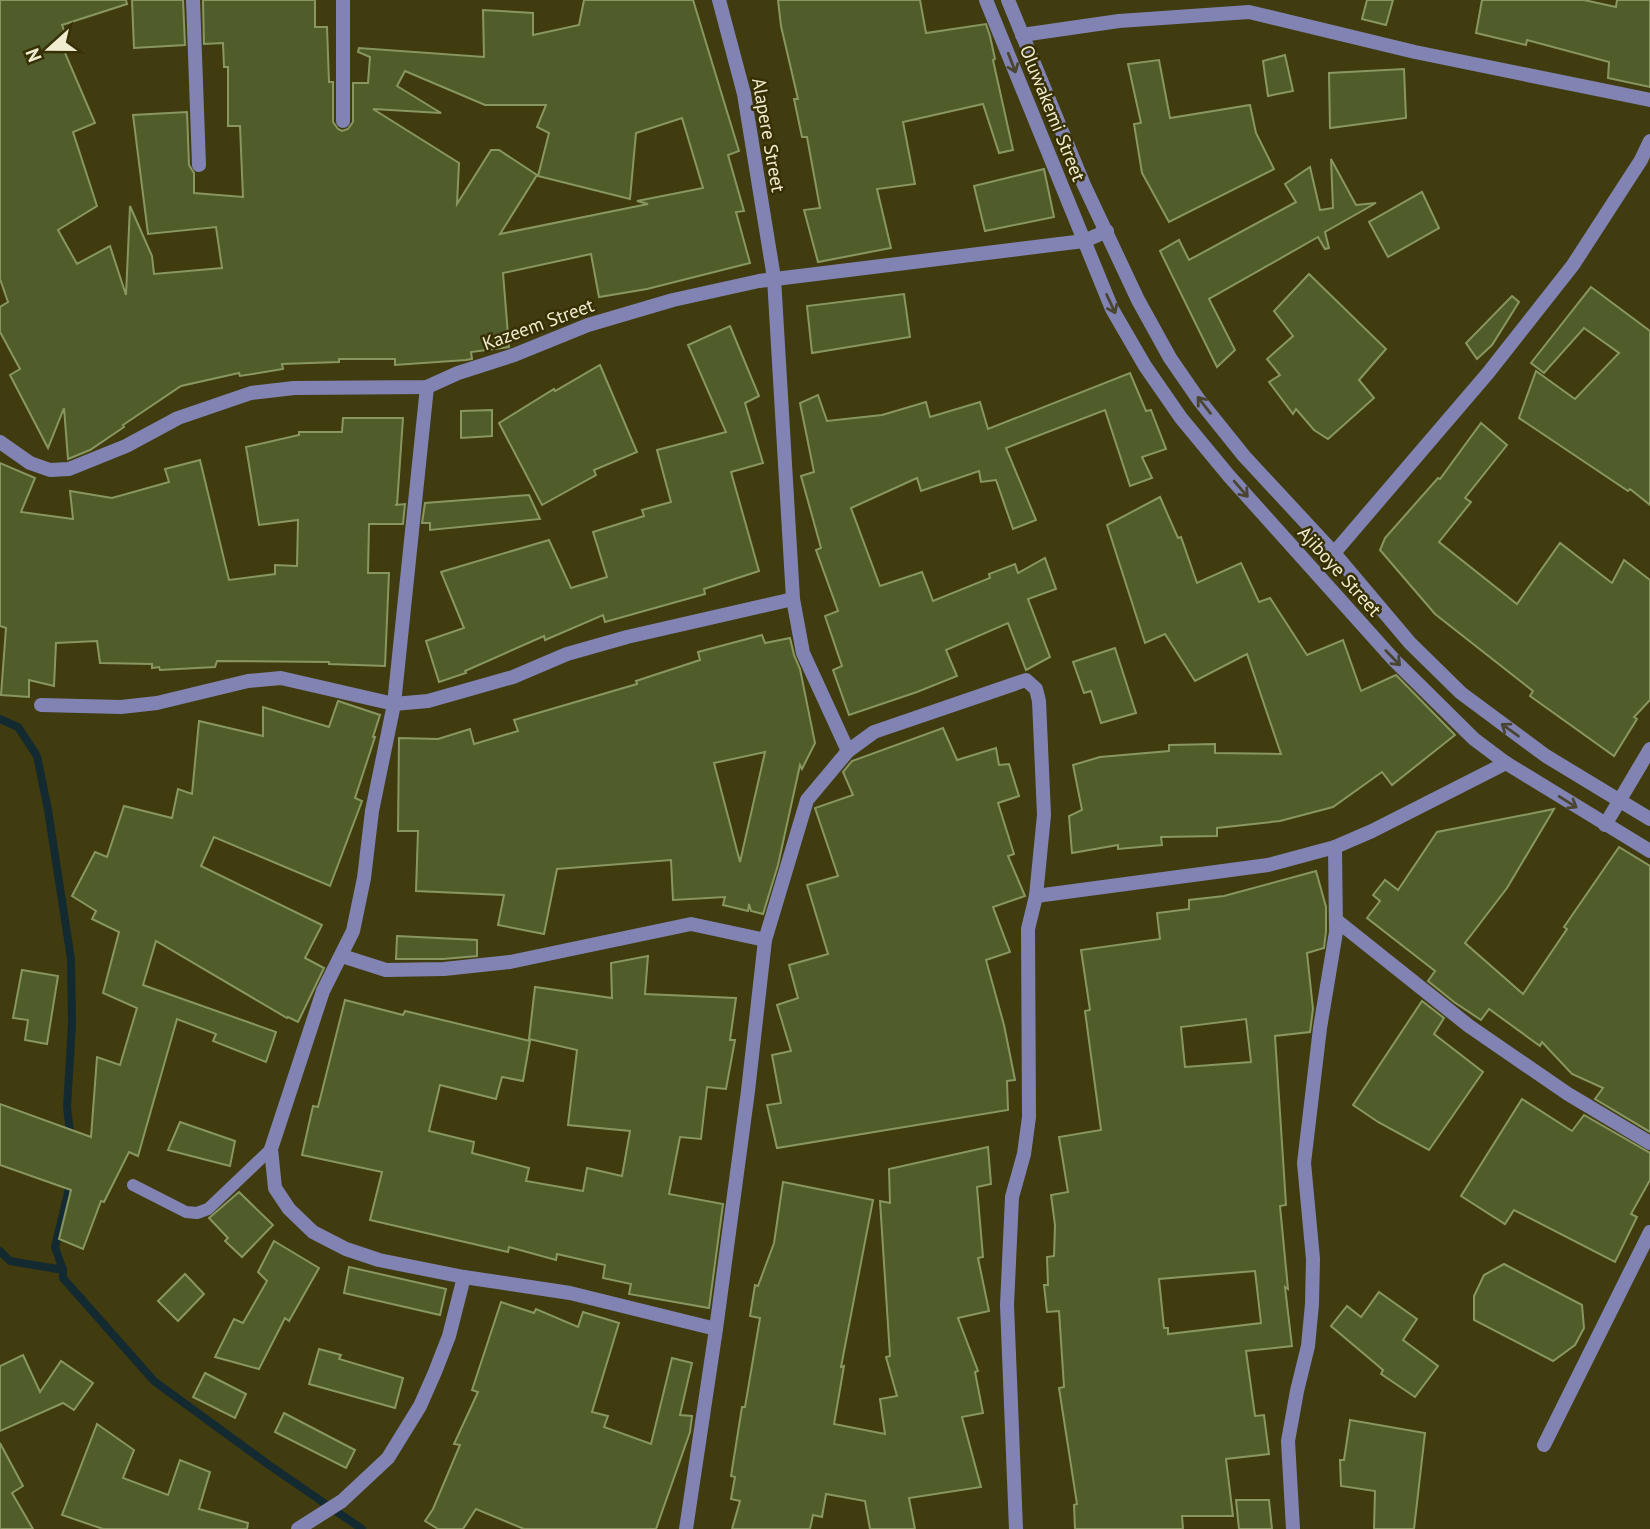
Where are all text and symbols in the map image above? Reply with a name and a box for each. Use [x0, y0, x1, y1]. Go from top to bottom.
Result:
north arrow [14, 14, 84, 84]
street label: Oluwakemi Street [1015, 41, 1091, 185]
text: N [20, 45, 47, 65]
one-way arrow [1006, 52, 1019, 74]
street label: Alapere Street [747, 76, 791, 195]
street label: Kazeem Street [479, 293, 598, 355]
one-way arrow [1104, 293, 1118, 314]
one-way arrow [1196, 396, 1211, 415]
one-way arrow [1233, 480, 1249, 498]
street label: Ajiboye Street [1293, 521, 1387, 622]
one-way arrow [1385, 649, 1401, 667]
one-way arrow [1501, 723, 1520, 737]
one-way arrow [1558, 794, 1577, 809]

